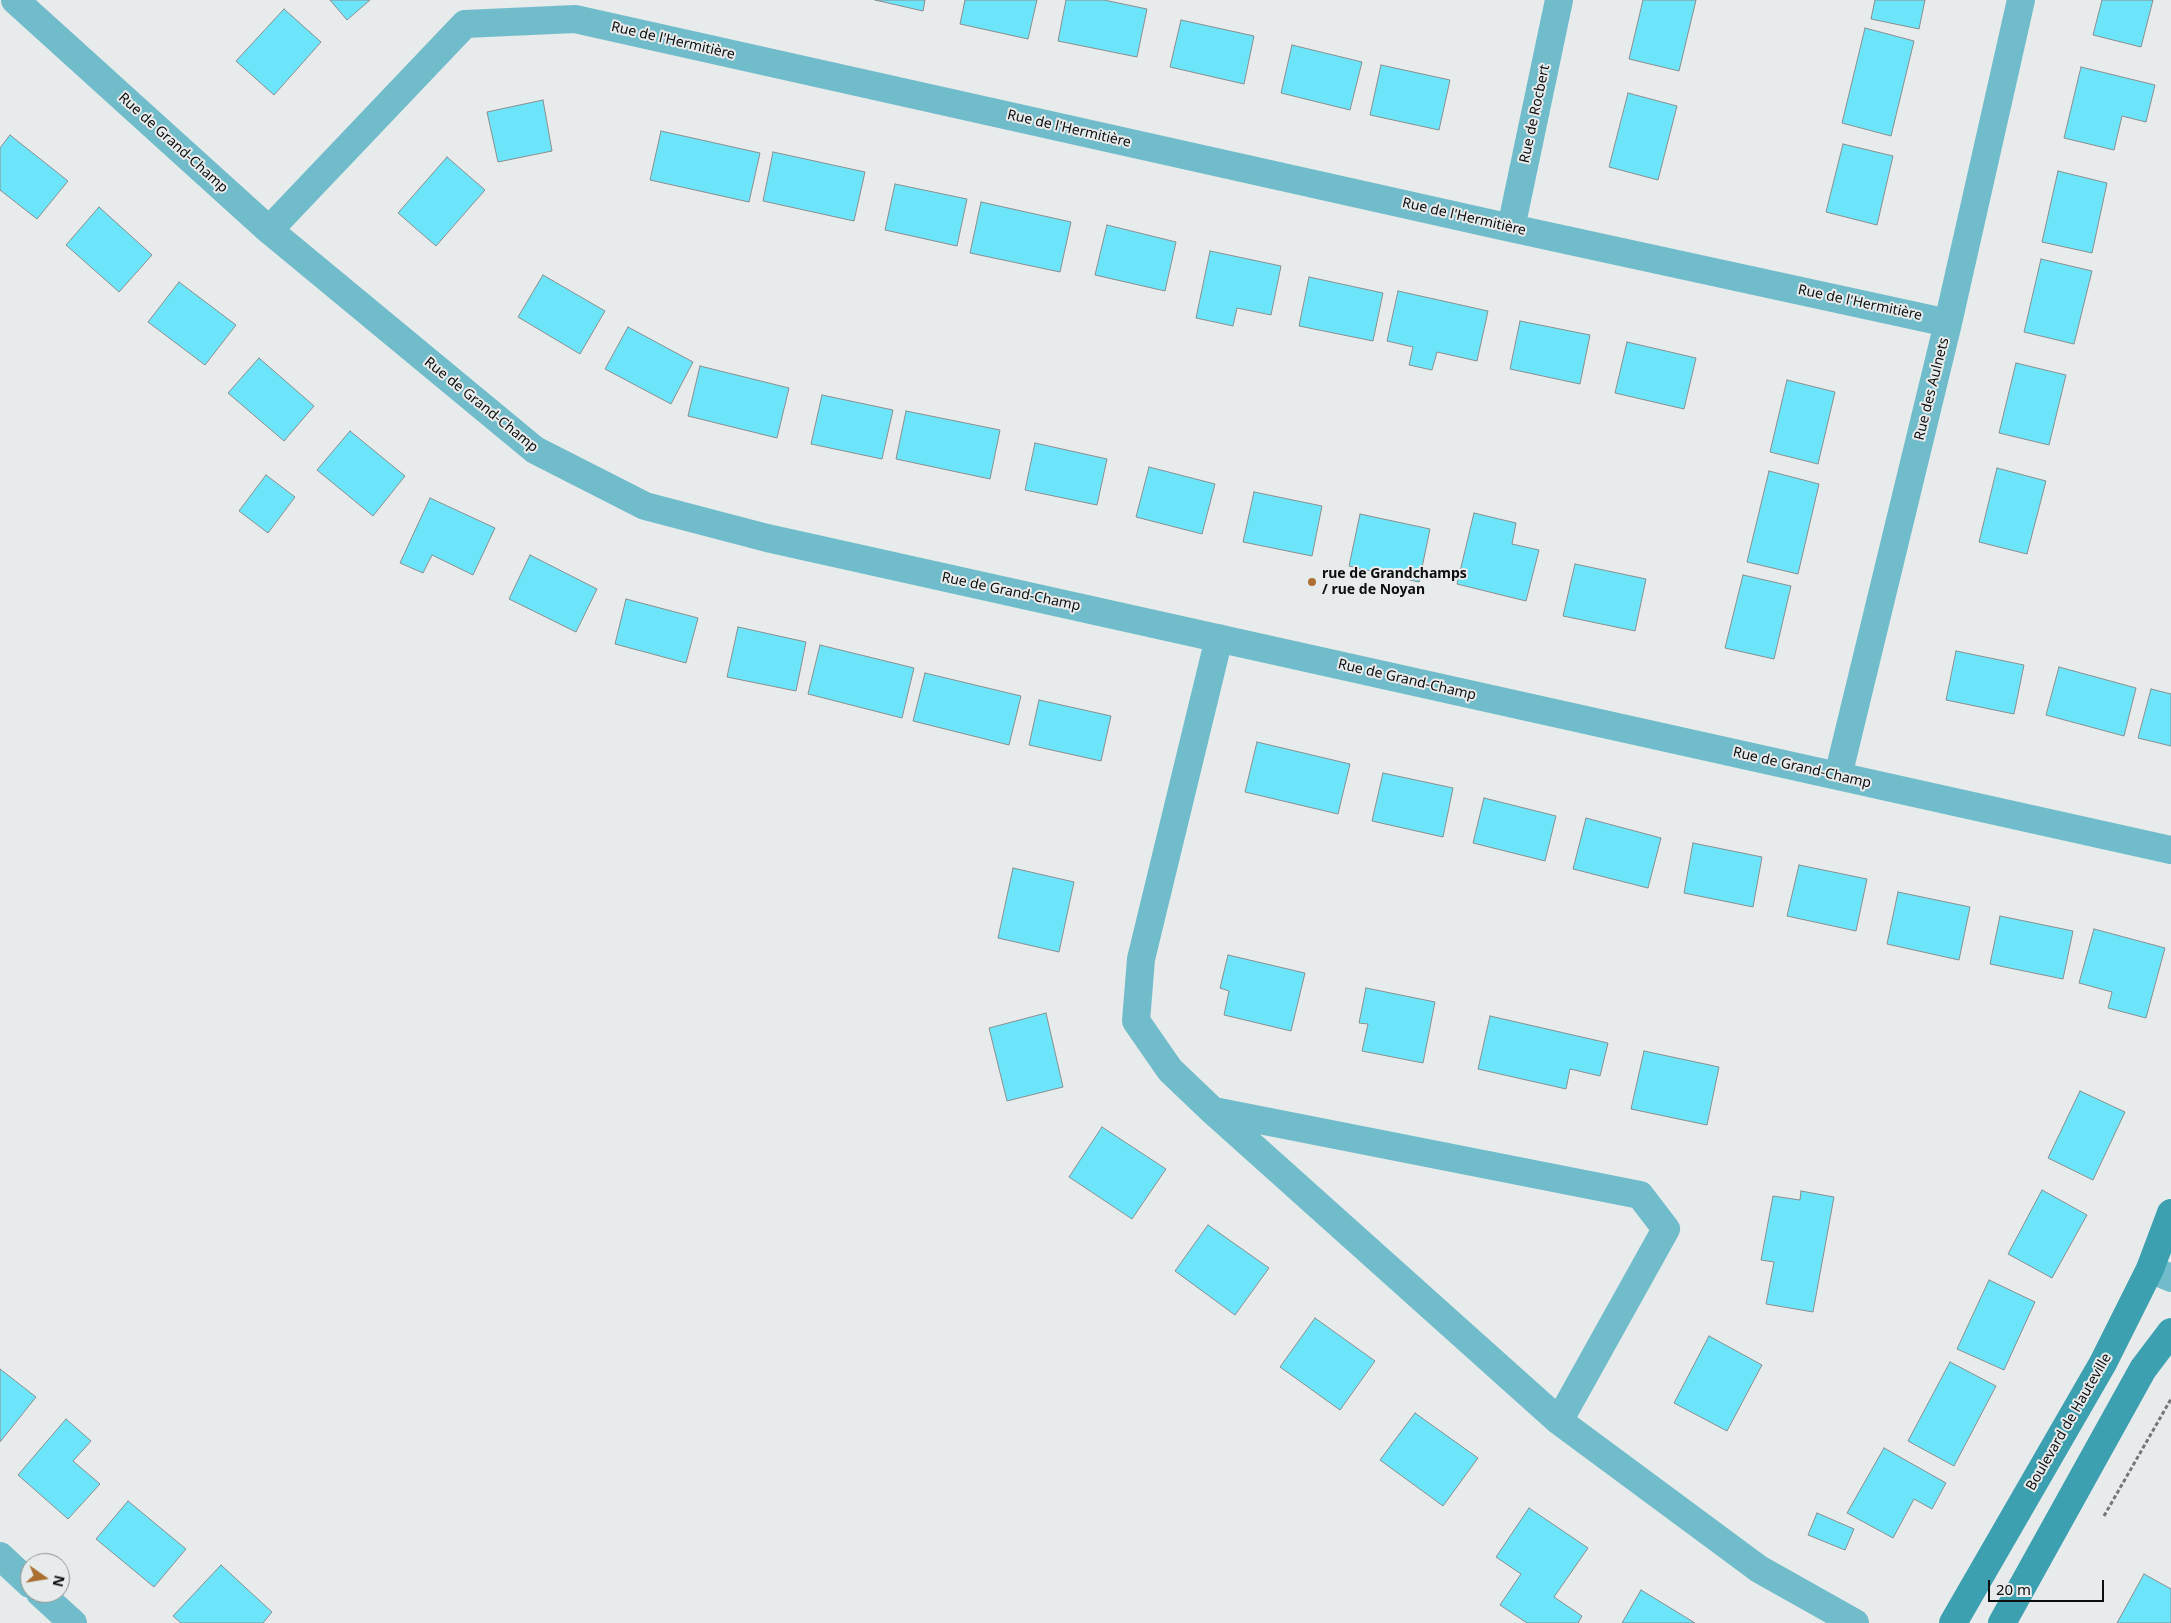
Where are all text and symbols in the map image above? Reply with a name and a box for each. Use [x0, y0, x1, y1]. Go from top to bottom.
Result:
street label: Rue de l'Hermitière [609, 19, 737, 63]
street label: Rue de Rocbert [1516, 63, 1554, 165]
street label: Rue de Grand-Champ [115, 89, 231, 197]
street label: Rue de l'Hermitière [1005, 107, 1133, 151]
street label: Rue de l'Hermitière [1400, 195, 1528, 239]
street label: Rue de l'Hermitière [1796, 282, 1924, 324]
street label: Rue des Aulnets [1911, 336, 1953, 442]
street label: Rue de Grand-Champ [421, 354, 541, 456]
place label: rue de Grandchamps / rue de Noyan [1322, 566, 1467, 598]
street label: Rue de Grand-Champ [940, 569, 1082, 615]
marker: rue de Grandchamps / rue de Noyan [1306, 576, 1318, 588]
street label: Rue de Grand-Champ [1336, 656, 1478, 704]
street label: Rue de Grand-Champ [1731, 744, 1873, 792]
street label: Boulevard de Hauteville [2023, 1350, 2115, 1494]
north arrow [20, 1553, 70, 1603]
scale bar [1991, 1570, 2107, 1602]
text: N [49, 1574, 70, 1589]
text: 20 m [1996, 1579, 2031, 1599]

